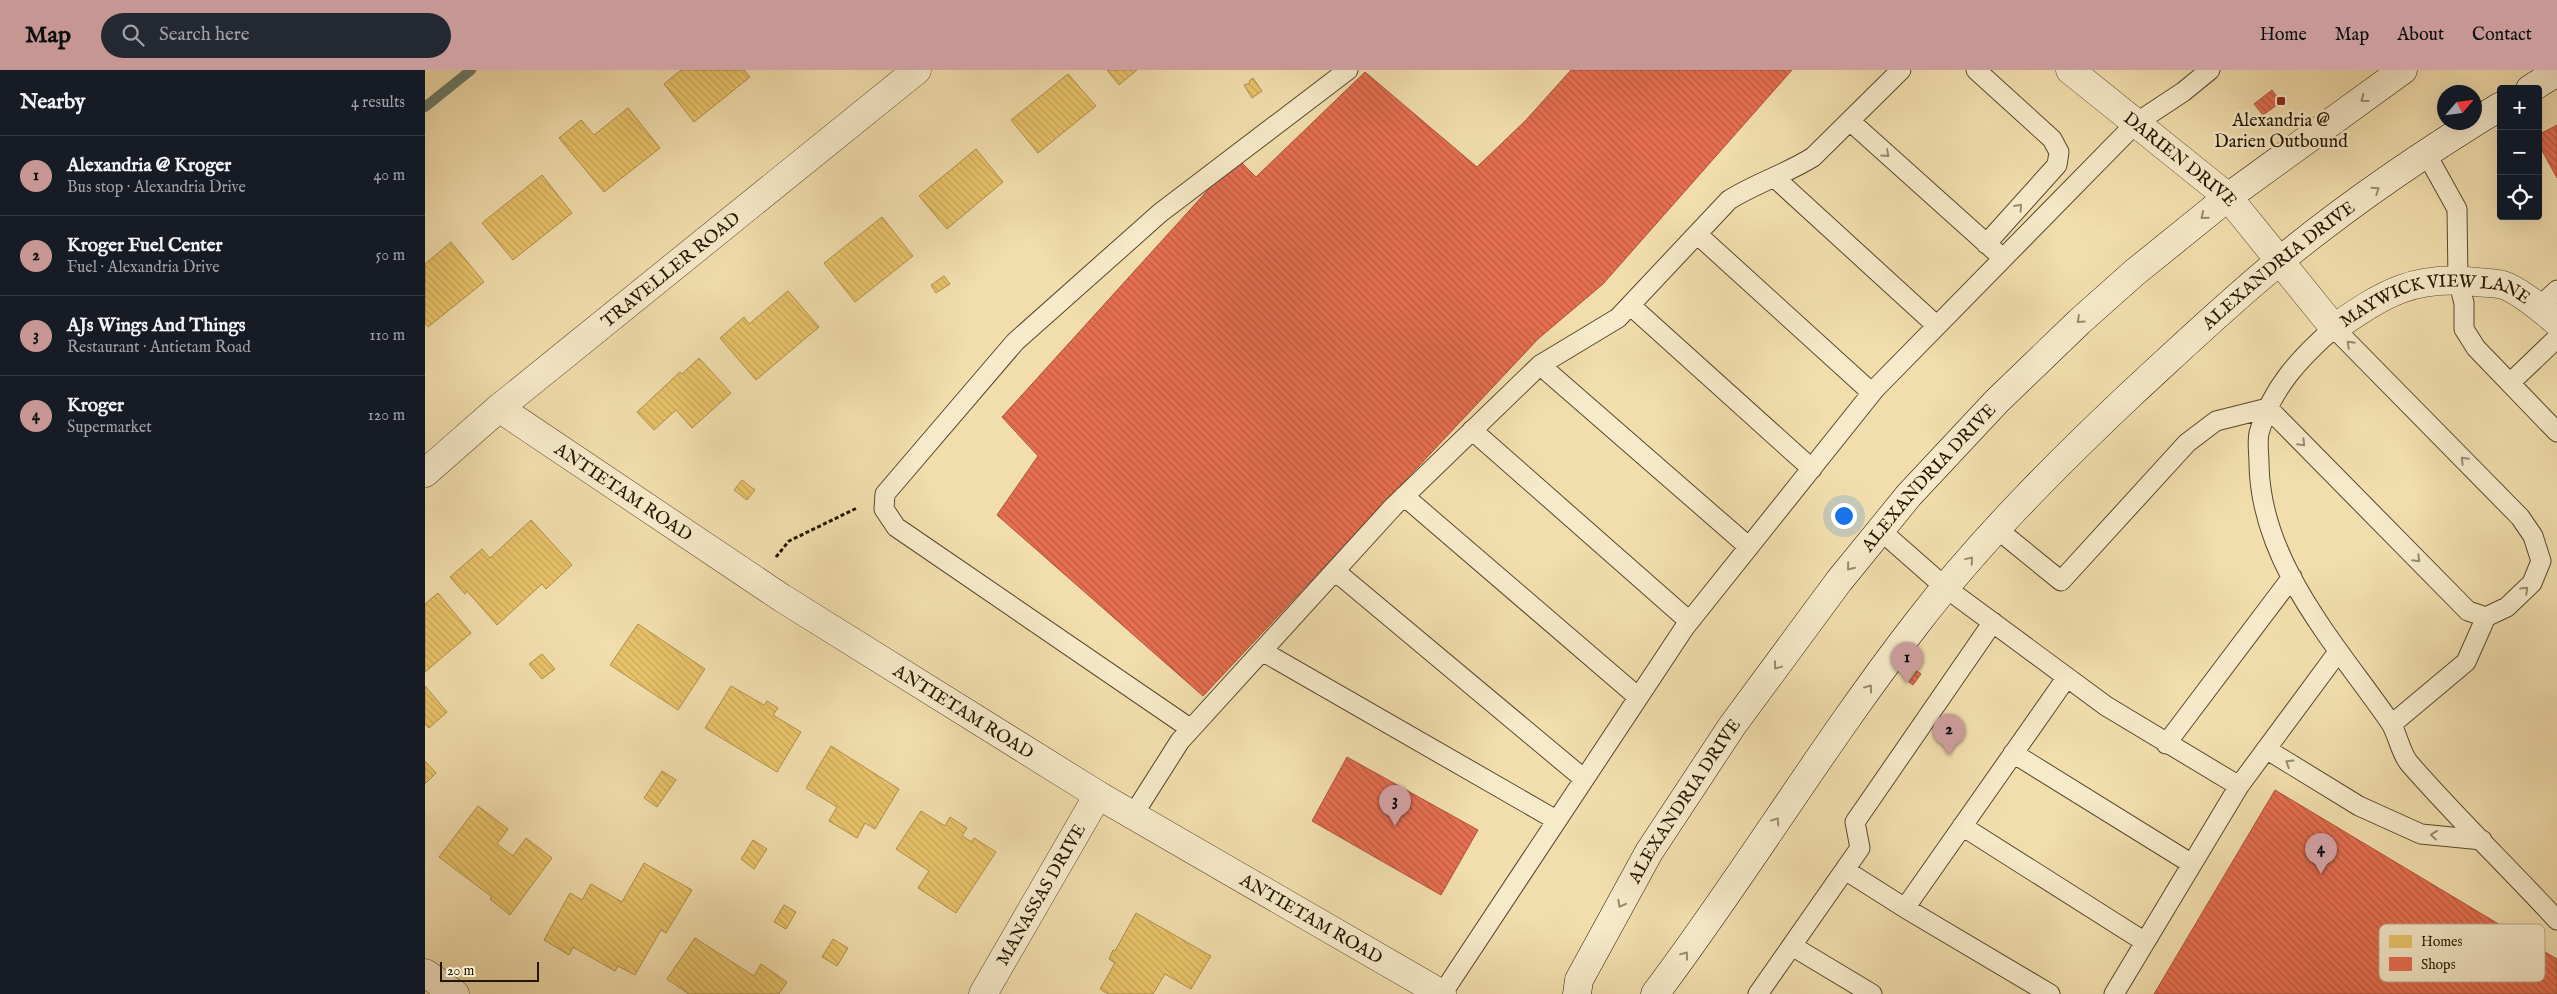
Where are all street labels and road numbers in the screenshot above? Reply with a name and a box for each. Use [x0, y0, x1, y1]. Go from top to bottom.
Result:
street label: DARIEN DRIVE [2118, 107, 2241, 212]
street label: ALEXANDRIA DRIVE [2197, 197, 2360, 336]
street label: TRAVELLER ROAD [597, 207, 746, 334]
street label: MAYWICK VIEW LANE [2336, 270, 2534, 334]
street label: ALEXANDRIA DRIVE [1857, 399, 2002, 558]
street label: ANTIETAM ROAD [549, 438, 696, 547]
street label: ANTIETAM ROAD [888, 660, 1037, 765]
street label: ALEXANDRIA DRIVE [1624, 715, 1746, 889]
street label: MANASSAS DRIVE [992, 820, 1092, 970]
street label: ANTIETAM ROAD [1234, 869, 1386, 970]

